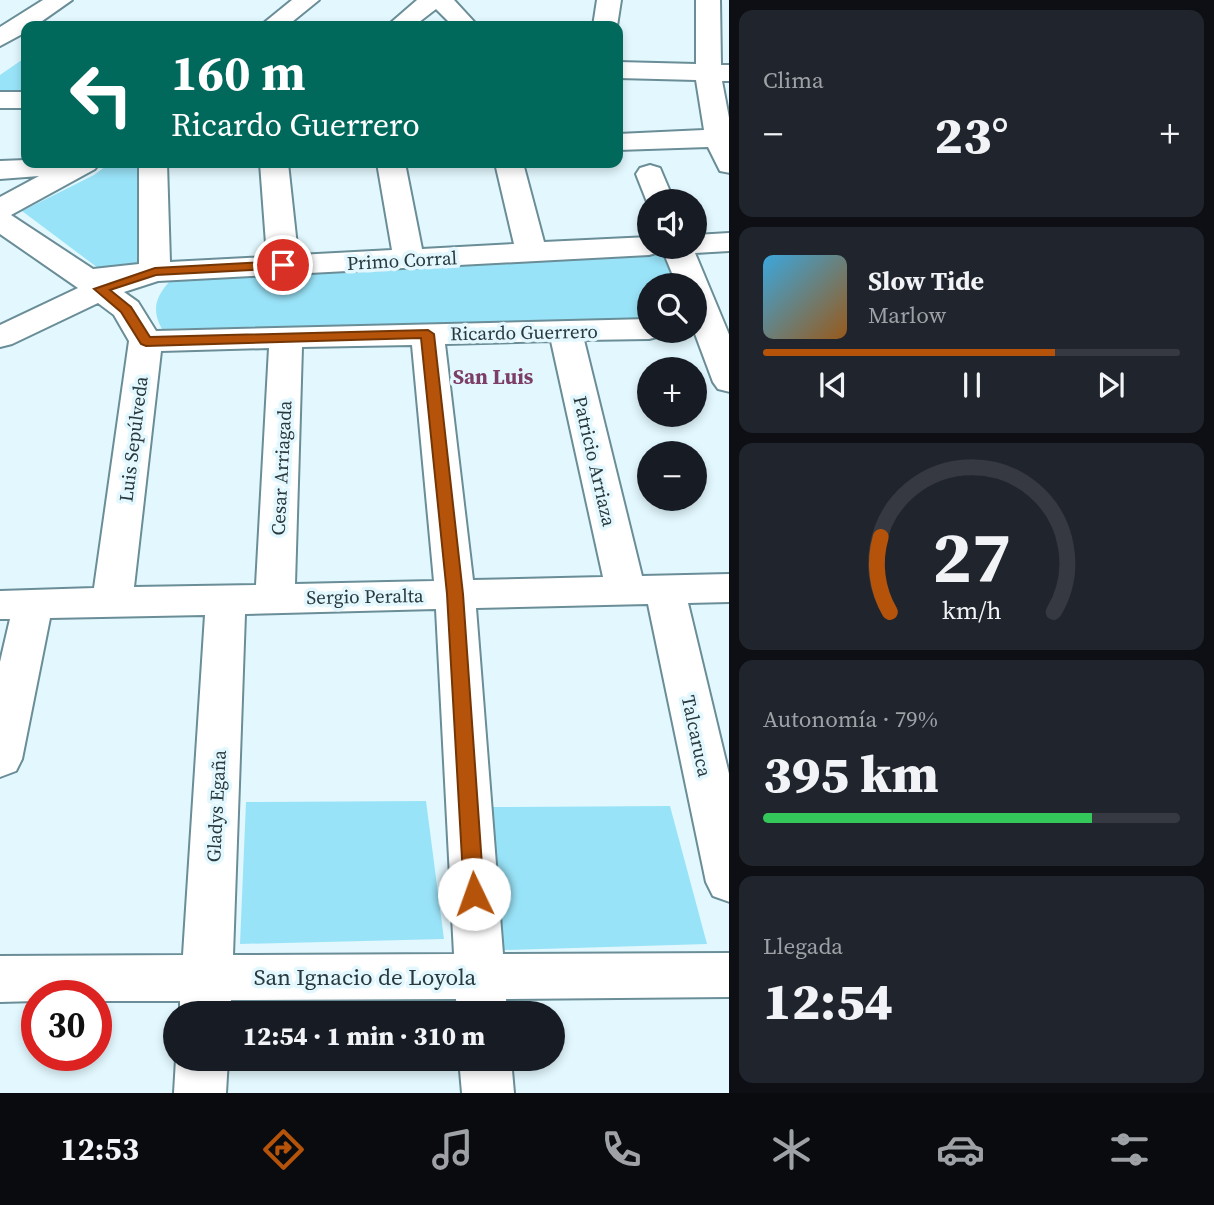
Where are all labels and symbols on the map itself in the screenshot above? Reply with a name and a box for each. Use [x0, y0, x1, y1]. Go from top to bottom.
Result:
pin [253, 235, 313, 295]
street label: Primo Corral [346, 244, 458, 276]
street label: Ricardo Guerrero [450, 318, 598, 346]
district label: San Luis [453, 362, 534, 391]
street label: Luis Sepúlveda [112, 375, 154, 503]
street label: Patricio Arriaza [567, 393, 623, 529]
street label: Cesar Arriagada [264, 399, 298, 536]
street label: Sergio Peralta [306, 582, 424, 610]
street label: Talcaruca [676, 693, 718, 779]
street label: Gladys Egaña [200, 749, 232, 863]
position arrow [437, 857, 511, 931]
street label: San Ignacio de Loyola [254, 961, 477, 993]
speed limit sign: 30 [21, 980, 112, 1071]

